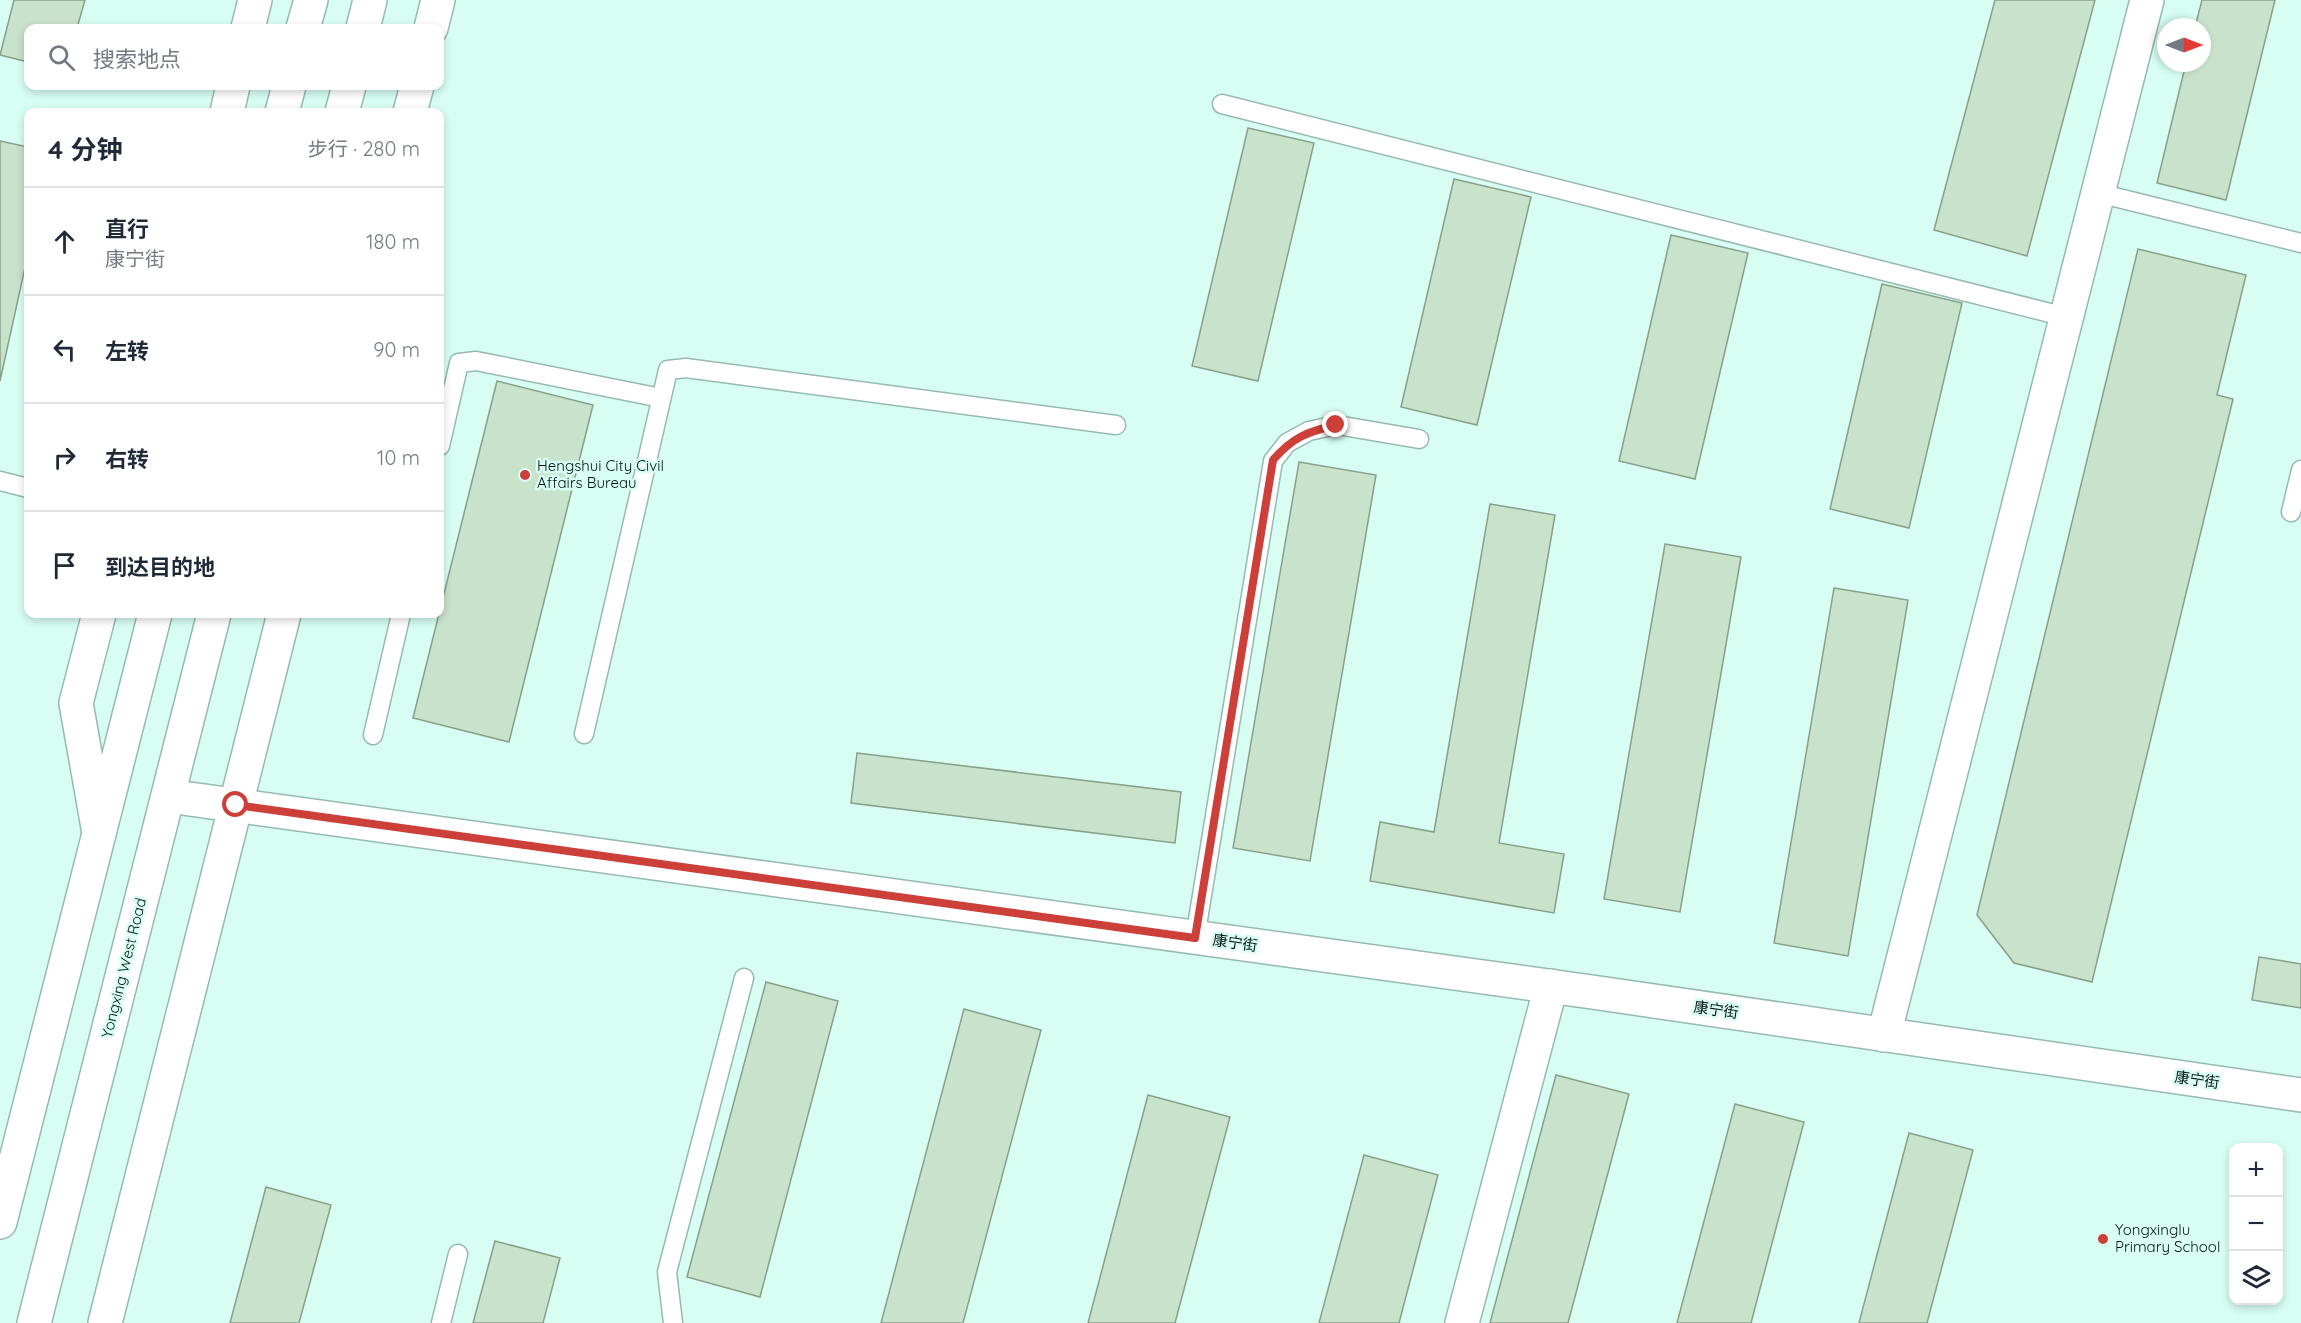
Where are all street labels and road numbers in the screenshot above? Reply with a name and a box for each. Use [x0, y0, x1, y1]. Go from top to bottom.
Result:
street label: Yongxing West Road [97, 896, 150, 1040]
street label: 康宁街 [1211, 930, 1259, 955]
street label: 康宁街 [1692, 997, 1740, 1022]
street label: 康宁街 [2173, 1067, 2221, 1092]

